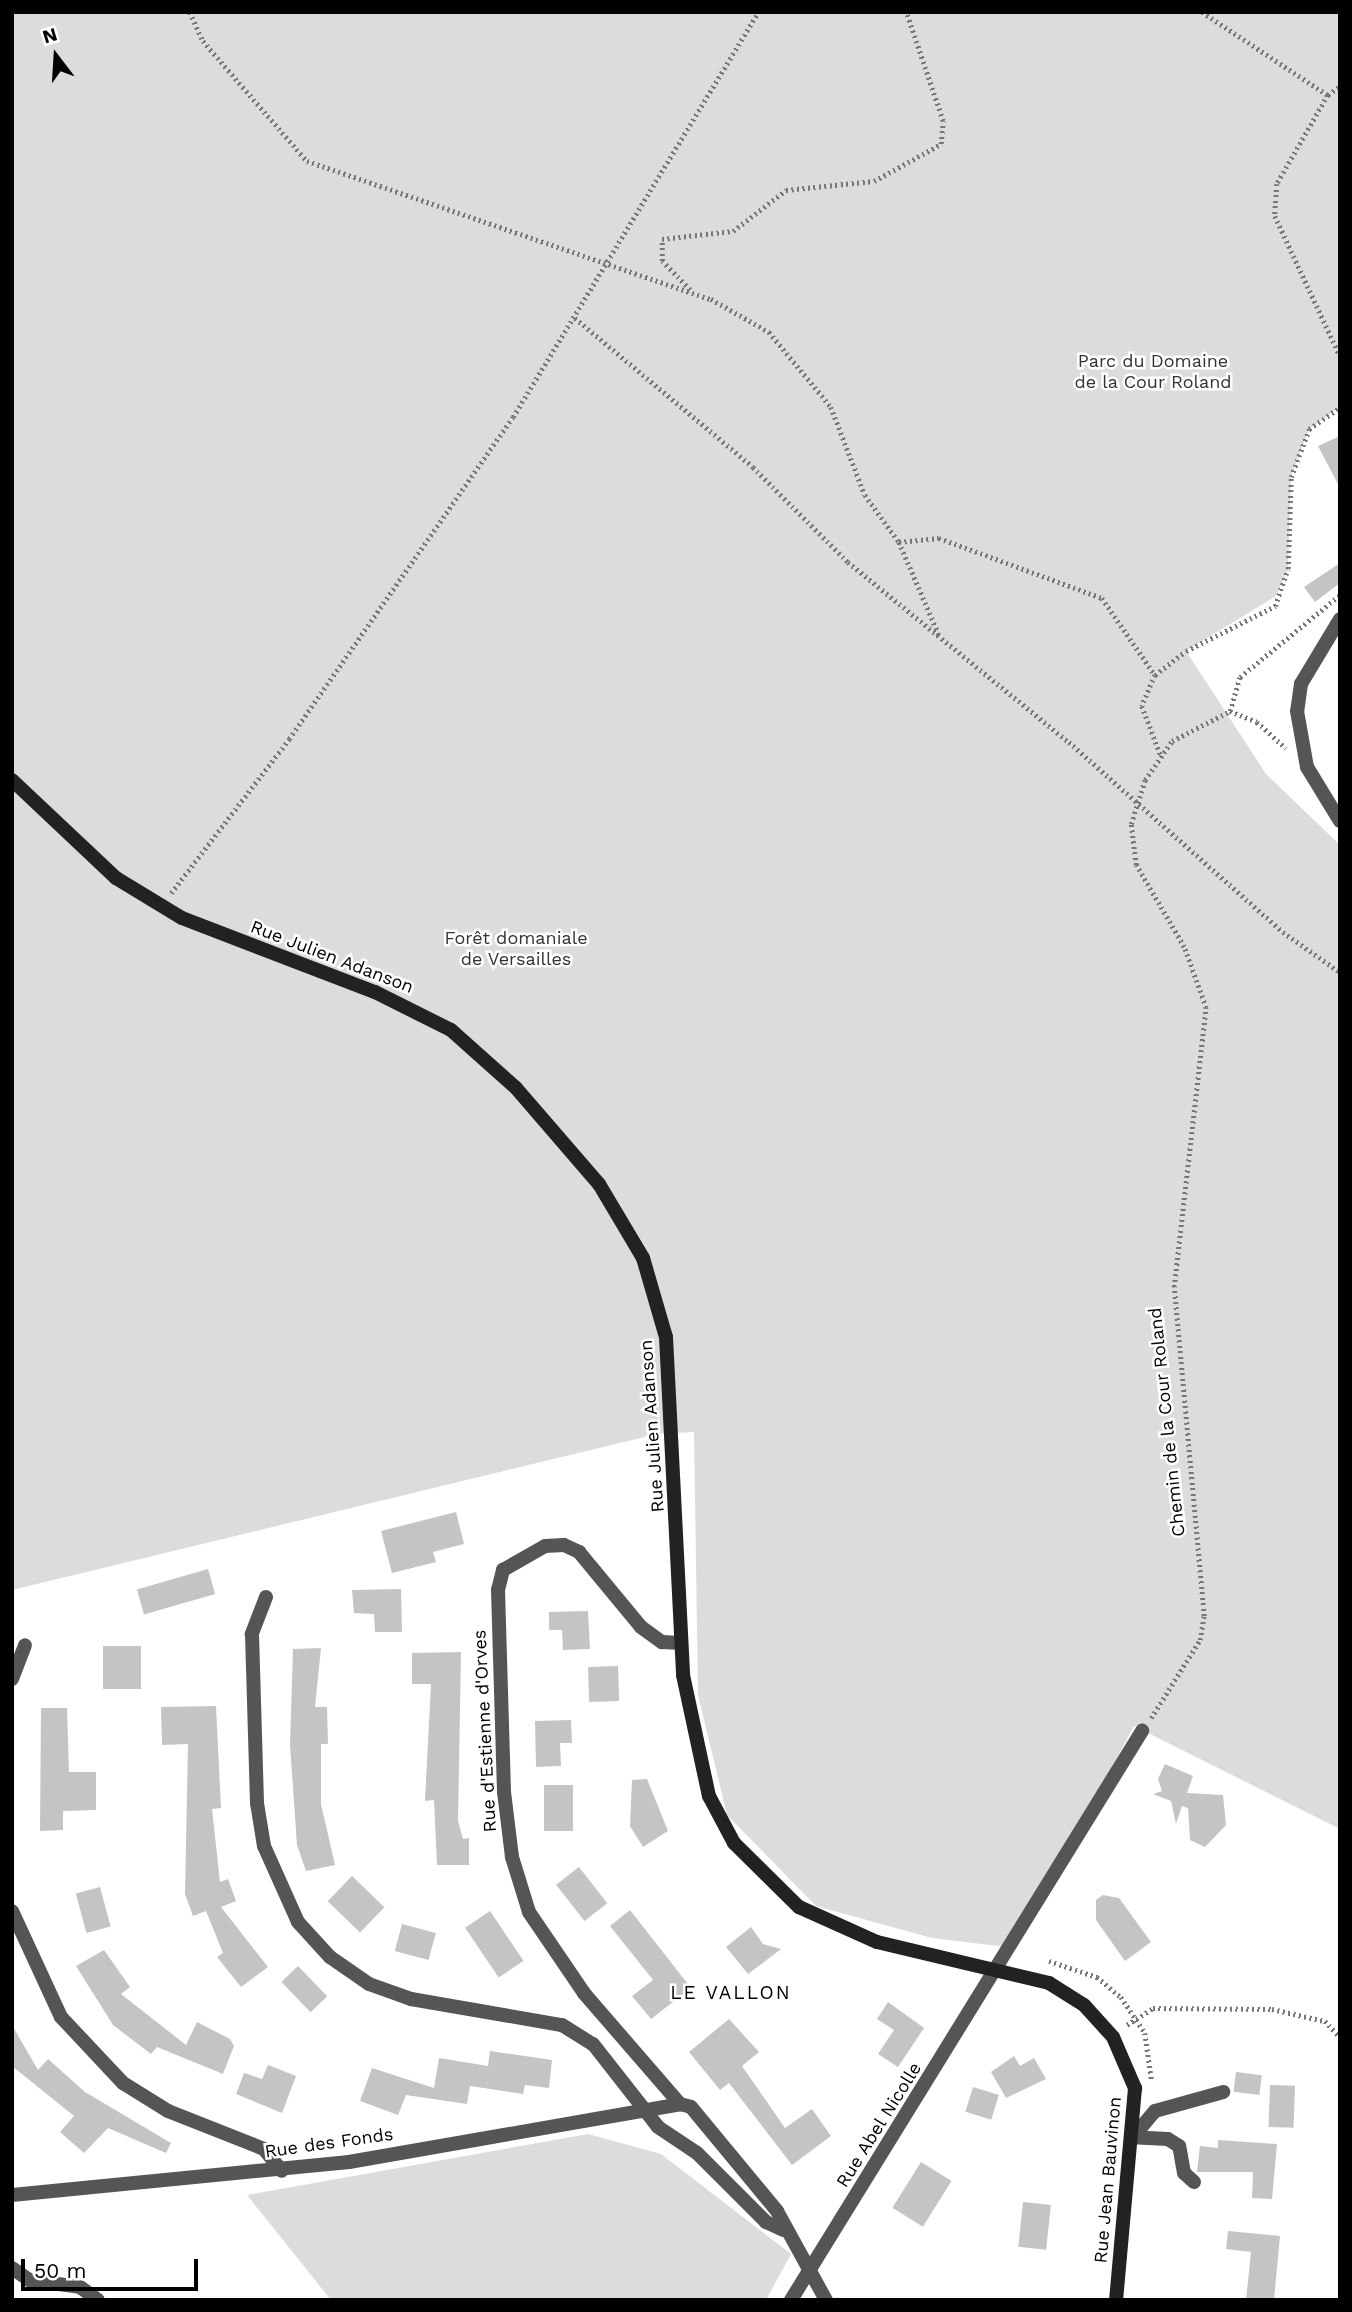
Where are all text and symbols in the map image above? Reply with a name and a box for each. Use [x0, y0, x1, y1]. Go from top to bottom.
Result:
north arrow [21, 21, 91, 91]
text: N [40, 22, 60, 48]
park label: Parc du Domaine de la Cour Roland [1074, 351, 1232, 394]
street label: Rue Julien Adanson [247, 916, 417, 998]
park label: Forêt domaniale de Versailles [444, 928, 588, 970]
street label: Chemin de la Cour Roland [1144, 1306, 1190, 1538]
street label: Rue Julien Adanson [635, 1338, 669, 1514]
street label: Rue d'Estienne d'Orves [469, 1629, 501, 1833]
district label: LE VALLON [671, 1982, 791, 2004]
street label: Rue Abel Nicolle [831, 2058, 927, 2192]
street label: Rue Jean Bauvinon [1090, 2096, 1126, 2264]
street label: Rue des Fonds [263, 2123, 395, 2163]
scale bar [24, 2246, 201, 2290]
text: 50 m [34, 2258, 86, 2283]

